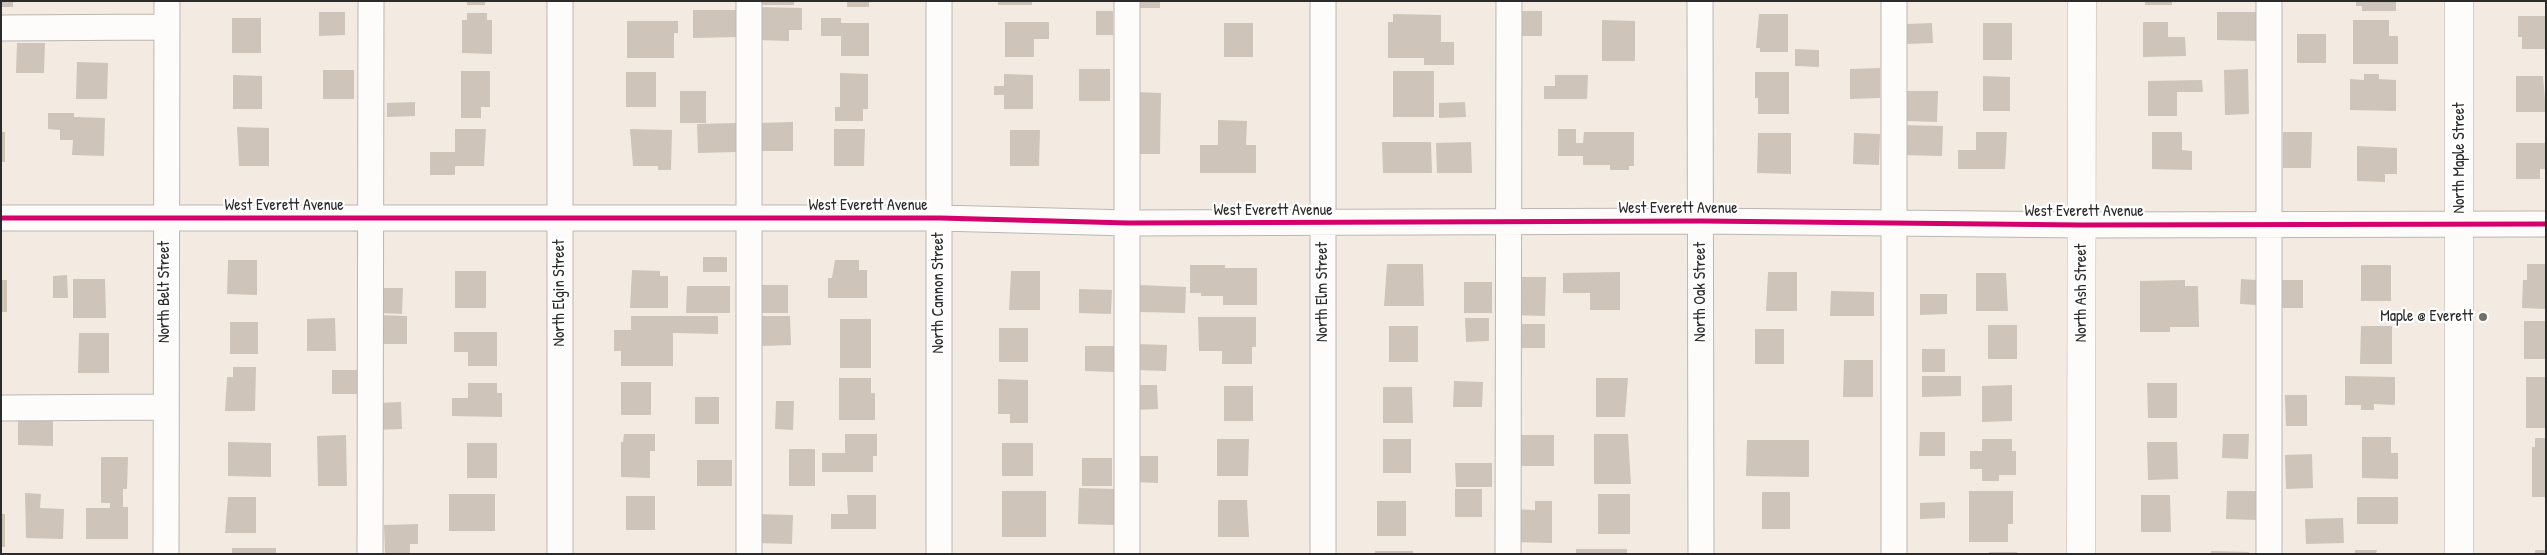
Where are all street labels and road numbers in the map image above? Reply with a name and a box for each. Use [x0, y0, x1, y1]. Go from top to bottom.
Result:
street label: North Maple Street [2450, 102, 2470, 214]
street label: West Everett Avenue [224, 196, 344, 216]
street label: West Everett Avenue [808, 196, 928, 216]
street label: West Everett Avenue [1618, 199, 1738, 219]
street label: West Everett Avenue [1213, 201, 1333, 221]
street label: West Everett Avenue [2024, 202, 2144, 222]
street label: North Cannon Street [929, 232, 949, 354]
street label: North Elgin Street [550, 239, 570, 347]
street label: North Belt Street [155, 241, 175, 343]
street label: North Elm Street [1313, 242, 1333, 342]
street label: North Oak Street [1691, 242, 1711, 342]
street label: North Ash Street [2072, 244, 2092, 342]

